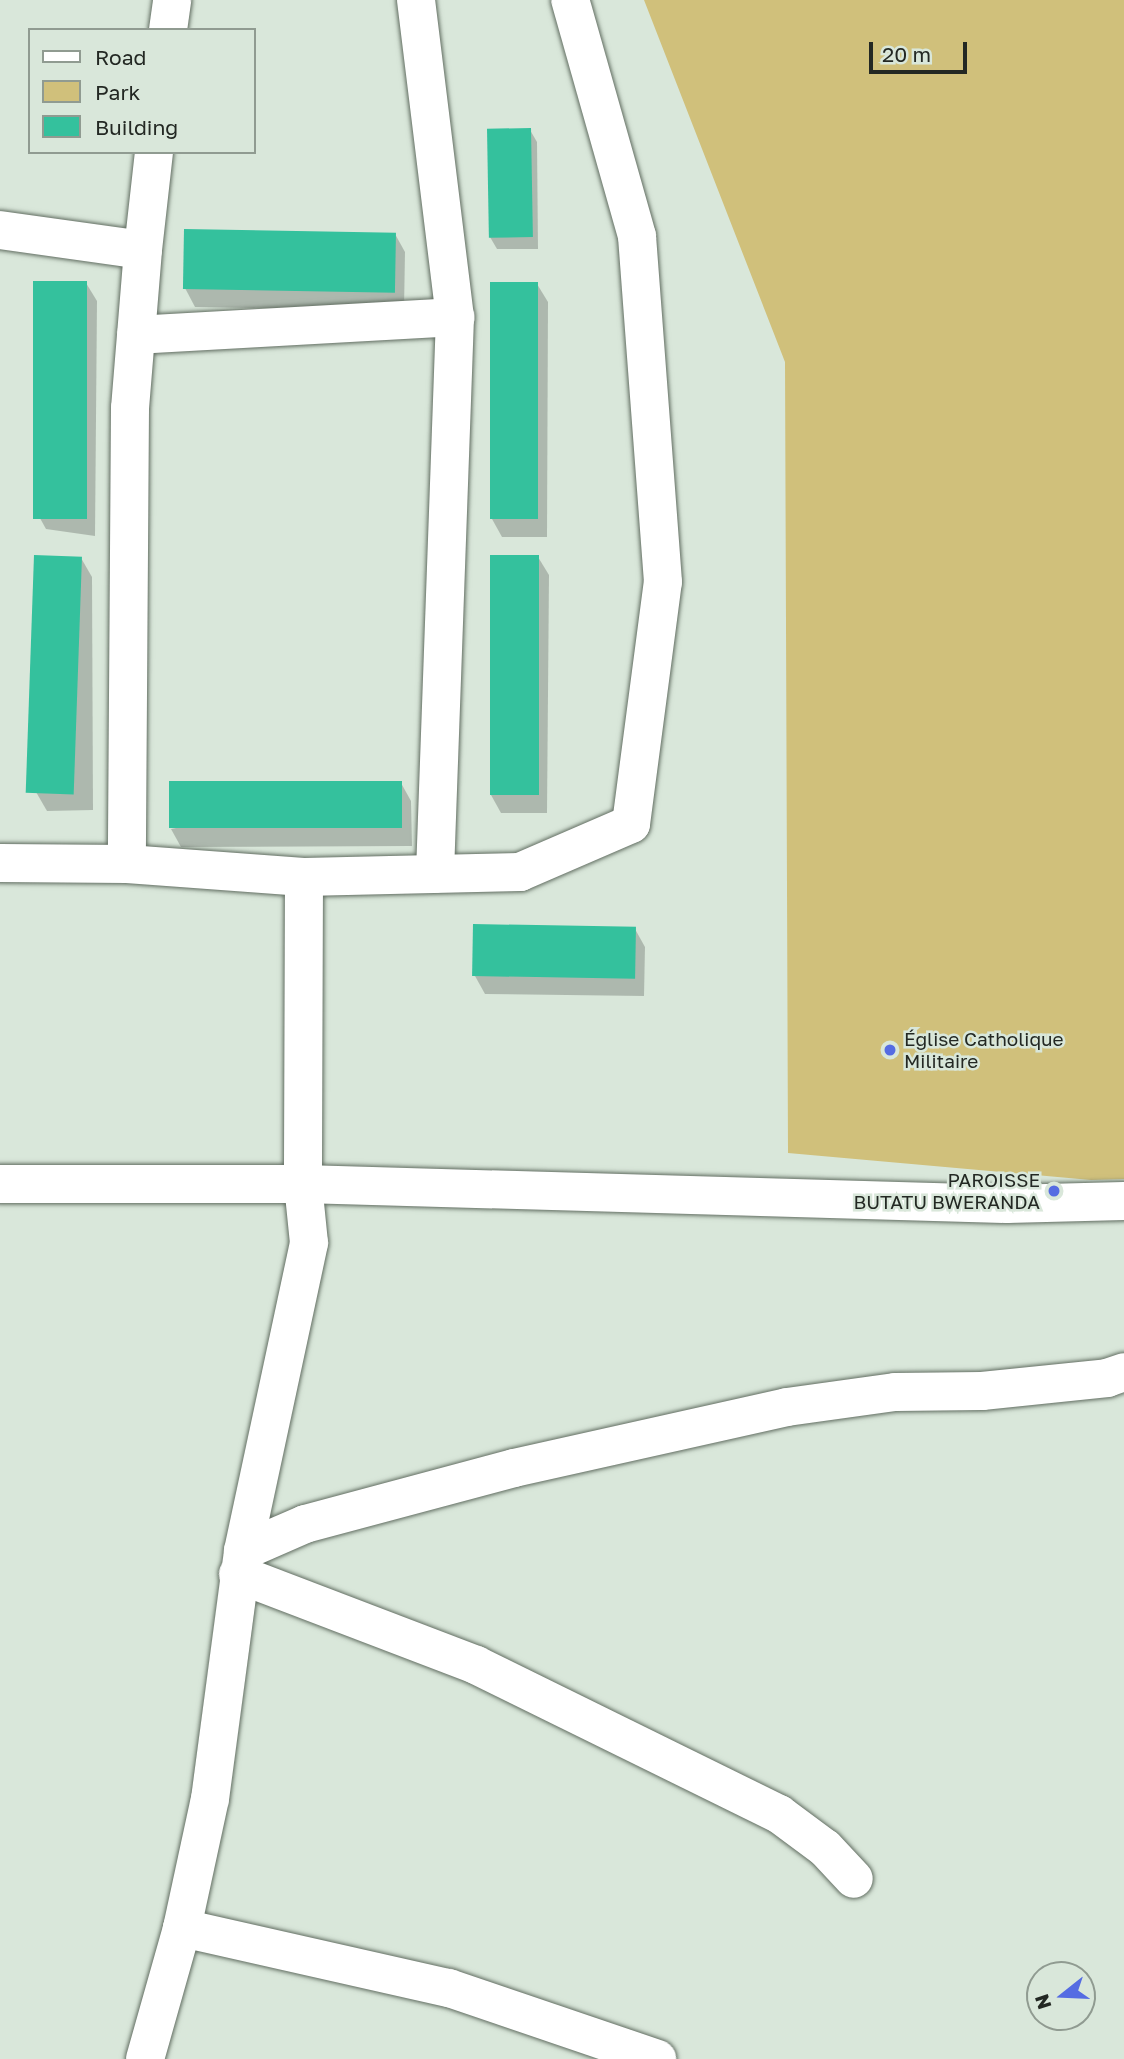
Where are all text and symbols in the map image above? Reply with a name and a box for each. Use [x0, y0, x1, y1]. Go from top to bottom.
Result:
legend [28, 28, 256, 154]
scale bar [872, 28, 970, 72]
text: 20 m [882, 41, 931, 67]
text: Road [95, 44, 146, 70]
text: Park [95, 79, 140, 105]
text: Building [95, 114, 178, 140]
place label: Église Catholique Militaire [904, 1028, 1064, 1072]
marker: Église Catholique Militaire [882, 1042, 898, 1058]
place label: PAROISSE BUTATU BWERANDA [853, 1169, 1040, 1213]
marker: PAROISSE BUTATU BWERANDA [1046, 1183, 1062, 1199]
north arrow [1026, 1961, 1096, 2031]
text: N [1029, 1992, 1056, 2012]

